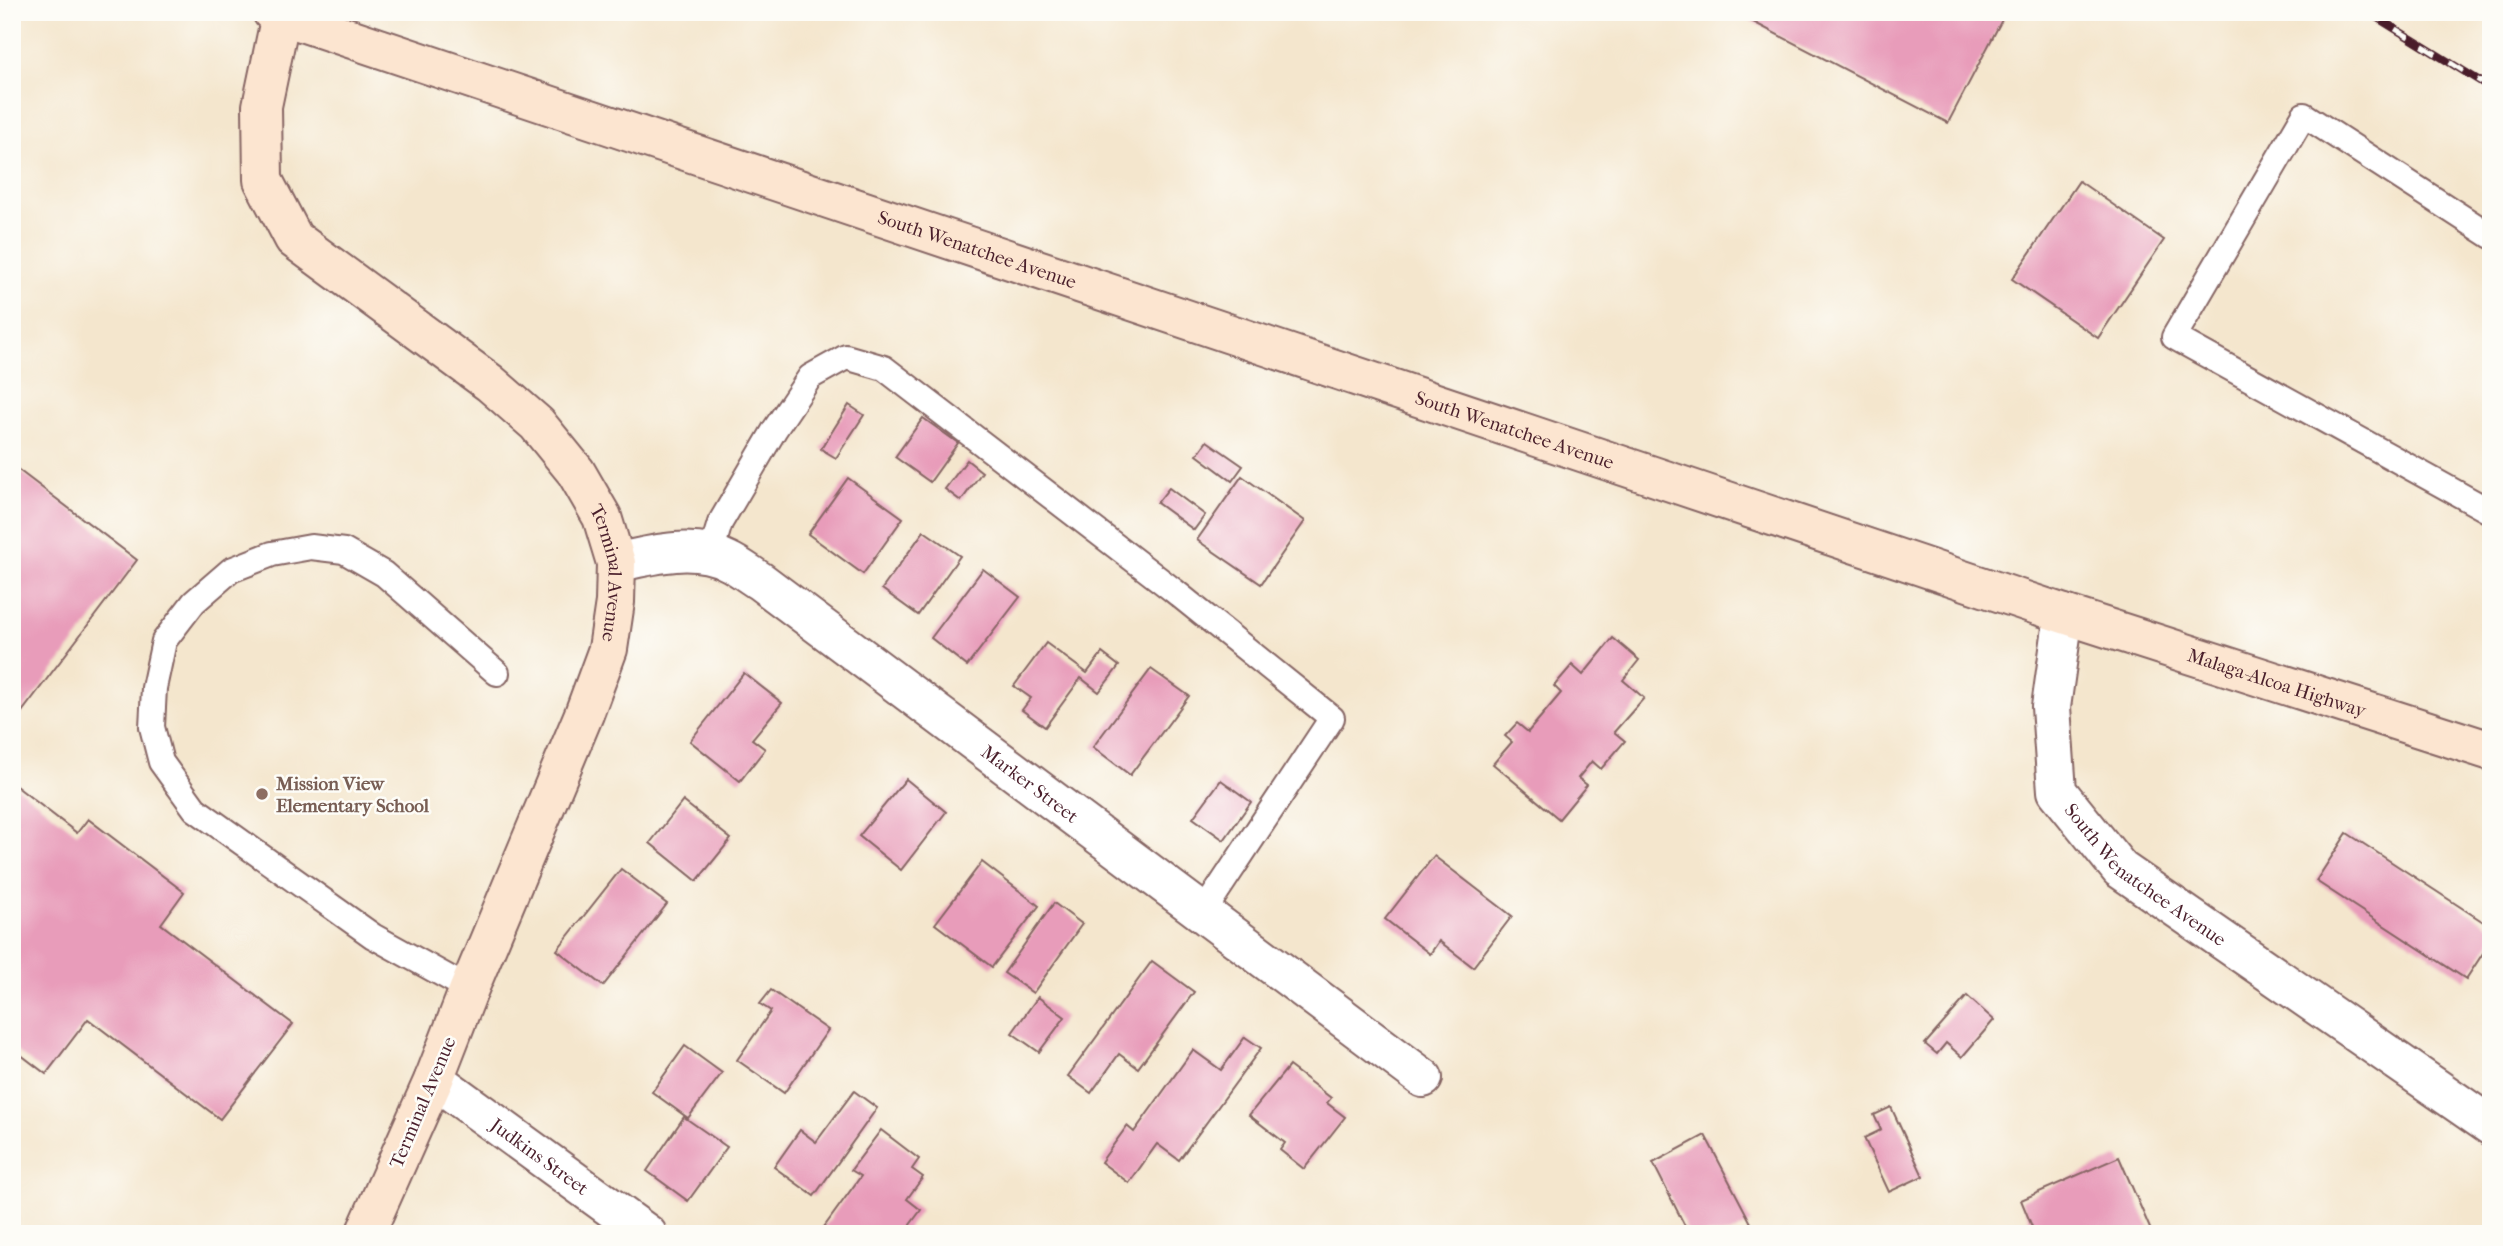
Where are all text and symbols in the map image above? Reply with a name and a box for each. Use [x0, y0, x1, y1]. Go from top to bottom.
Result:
street label: South Wenatchee Avenue [875, 206, 1079, 293]
street label: South Wenatchee Avenue [1412, 387, 1617, 474]
street label: Terminal Avenue [585, 500, 626, 643]
street label: Malaga-Alcoa Highway [2185, 644, 2369, 722]
street label: Marker Street [977, 741, 1083, 828]
place label: Mission View Elementary School [275, 773, 430, 817]
marker: Mission View Elementary School [254, 786, 270, 802]
street label: South Wenatchee Avenue [2059, 799, 2230, 951]
street label: Terminal Avenue [385, 1033, 461, 1171]
street label: Judkins Street [484, 1113, 593, 1200]

